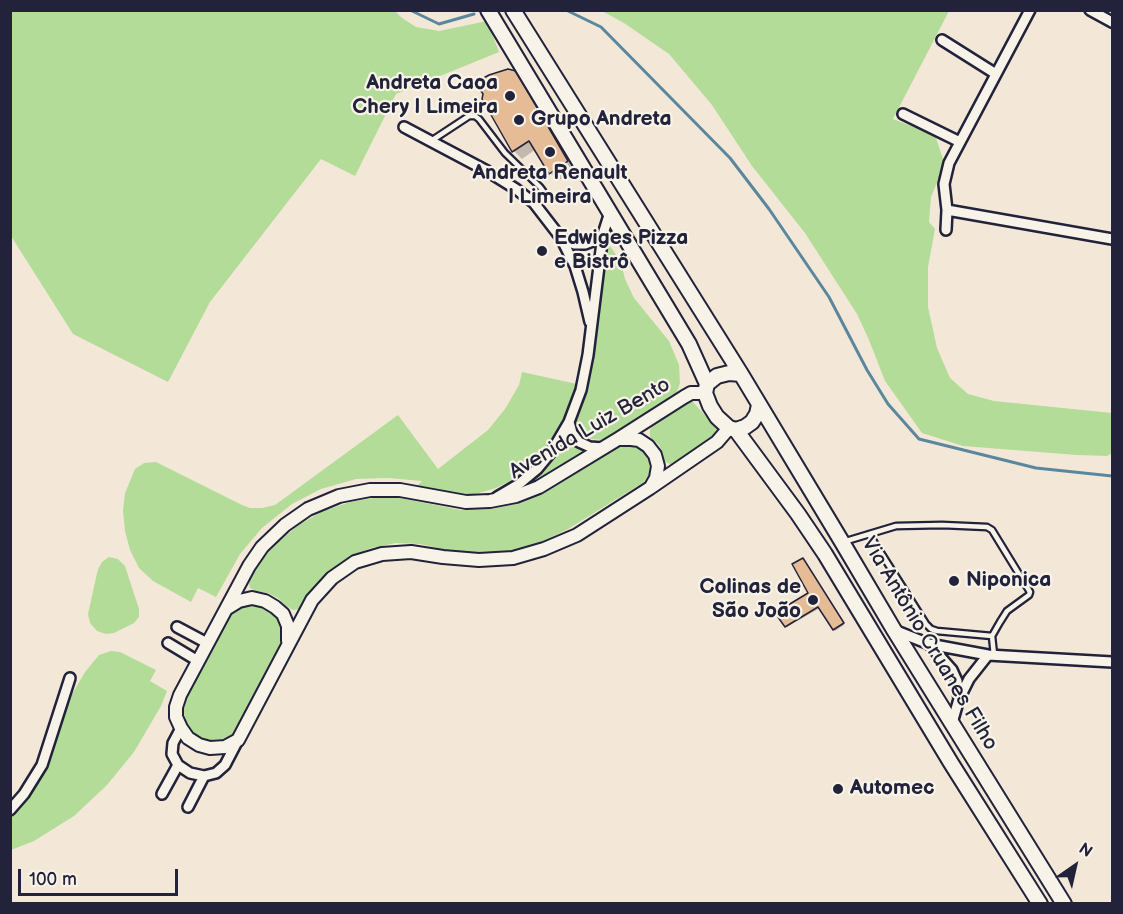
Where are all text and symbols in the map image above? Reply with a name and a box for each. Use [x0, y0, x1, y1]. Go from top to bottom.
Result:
place label: Andreta Caoa Chery | Limeira [352, 71, 498, 121]
marker: Andreta Caoa Chery | Limeira [503, 89, 517, 103]
place label: Grupo Andreta [531, 107, 671, 133]
marker: Grupo Andreta [512, 113, 526, 127]
marker: Andreta Renault | Limeira [543, 145, 557, 159]
place label: Andreta Renault | Limeira [472, 161, 628, 211]
place label: Edwiges Pizza e Bistrô [554, 226, 688, 276]
marker: Edwiges Pizza e Bistrô [535, 244, 549, 258]
street label: Avenida Luiz Bento [505, 373, 675, 485]
street label: Via Antônio Cruanes Filho [855, 533, 1003, 755]
place label: Niponica [966, 568, 1051, 594]
marker: Niponica [947, 574, 961, 588]
place label: Colinas de São João [700, 575, 801, 625]
marker: Colinas de São João [806, 593, 820, 607]
place label: Automec [850, 776, 935, 802]
marker: Automec [831, 782, 845, 796]
north arrow [1045, 836, 1105, 896]
text: N [1075, 839, 1096, 862]
scale bar [21, 857, 182, 895]
text: 100 m [29, 869, 77, 890]

